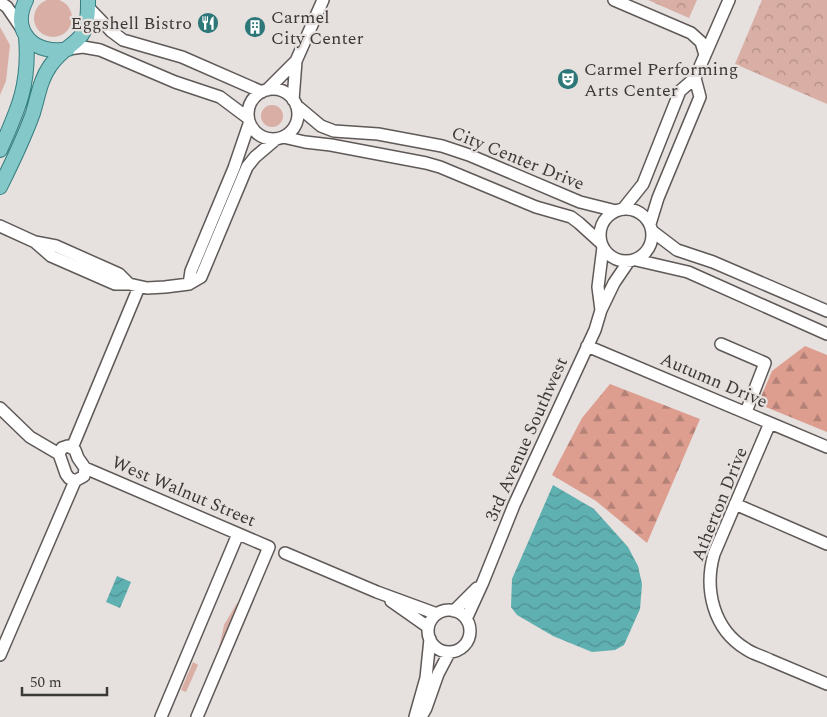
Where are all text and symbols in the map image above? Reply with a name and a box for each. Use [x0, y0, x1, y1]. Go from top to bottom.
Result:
place label: Carmel City Center [271, 4, 364, 52]
place label: Eggshell Bistro [71, 10, 192, 37]
restaurant icon: Eggshell Bistro [196, 11, 220, 35]
building icon: Carmel City Center [243, 15, 267, 39]
place label: Carmel Performing Arts Center [584, 56, 738, 104]
theatre icon: Carmel Performing Arts Center [556, 67, 580, 91]
street label: City Center Drive [447, 119, 588, 197]
street label: Autumn Drive [656, 346, 772, 415]
street label: 3rd Avenue Southwest [478, 353, 575, 526]
street label: Atherton Drive [684, 443, 755, 565]
street label: West Walnut Street [107, 449, 260, 534]
scale bar [22, 664, 108, 696]
text: 50 m [30, 671, 62, 694]

